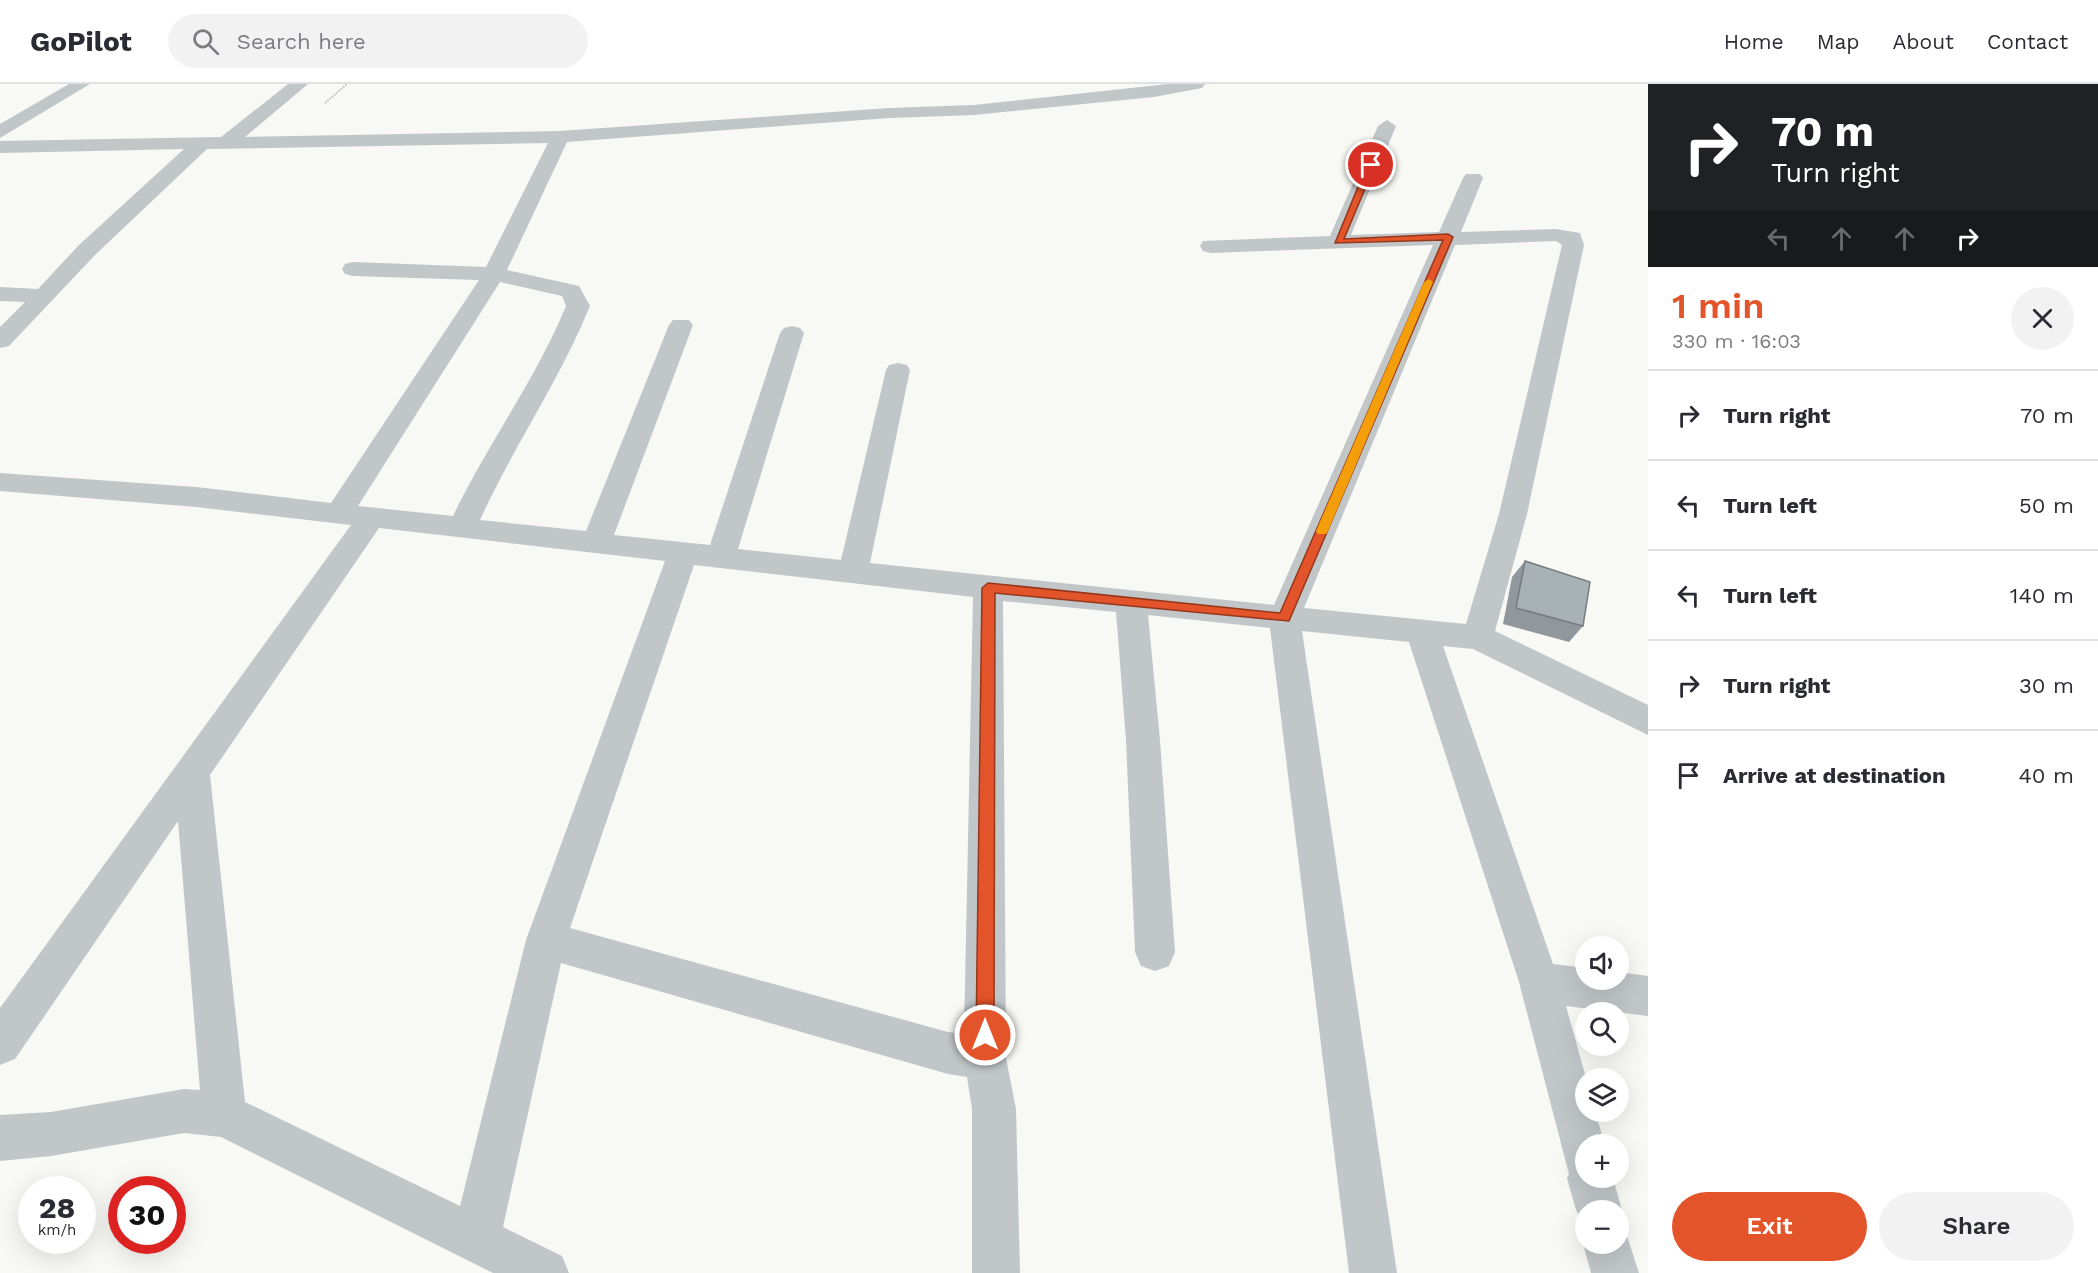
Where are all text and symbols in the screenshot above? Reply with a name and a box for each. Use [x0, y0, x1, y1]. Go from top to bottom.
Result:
search box [168, 14, 588, 68]
text: GoPilot [30, 25, 132, 58]
icon: search [189, 25, 222, 58]
text: Search here [237, 29, 366, 54]
text: Home [1724, 29, 1784, 54]
text: Map [1817, 29, 1860, 54]
text: About [1893, 29, 1954, 54]
text: Contact [1987, 29, 2068, 54]
text: 70 m [1771, 107, 1874, 156]
icon: right [1672, 108, 1750, 186]
pin [1345, 139, 1396, 190]
icon: arrive [1354, 148, 1387, 181]
text: Turn right [1771, 157, 1900, 189]
icon: left [1762, 222, 1795, 255]
icon: ahead [1825, 222, 1858, 255]
icon: ahead [1888, 222, 1921, 255]
icon: right [1951, 222, 1984, 255]
text: 1 min [1672, 285, 1764, 327]
button: close [2011, 287, 2074, 350]
text: 330 m · 16:03 [1672, 329, 1801, 353]
icon: right [1672, 399, 1705, 432]
text: Turn right [1723, 403, 1830, 428]
text: 70 m [2020, 403, 2074, 428]
icon: left [1672, 489, 1705, 522]
text: Turn left [1723, 493, 1817, 518]
text: 50 m [2019, 493, 2074, 518]
icon: left [1672, 579, 1705, 612]
text: Turn left [1723, 583, 1817, 608]
text: 140 m [2010, 583, 2074, 608]
icon: right [1672, 669, 1705, 702]
text: Turn right [1723, 673, 1830, 698]
text: 30 m [2019, 673, 2074, 698]
icon: arrive [1672, 759, 1705, 792]
text: Arrive at destination [1723, 763, 1946, 788]
text: 40 m [2018, 763, 2074, 788]
map controls [1575, 936, 1629, 1254]
button: sound [1575, 936, 1629, 990]
button: search [1575, 1002, 1629, 1056]
position arrow [953, 1003, 1017, 1067]
button: layers [1575, 1068, 1629, 1122]
button: + [1575, 1134, 1629, 1188]
speed limit sign: 30 [108, 1176, 186, 1254]
text: 28 [39, 1190, 75, 1225]
button: Exit [1672, 1192, 1867, 1261]
button: Share [1879, 1192, 2074, 1261]
button: − [1575, 1200, 1629, 1254]
text: km/h [38, 1221, 76, 1239]

